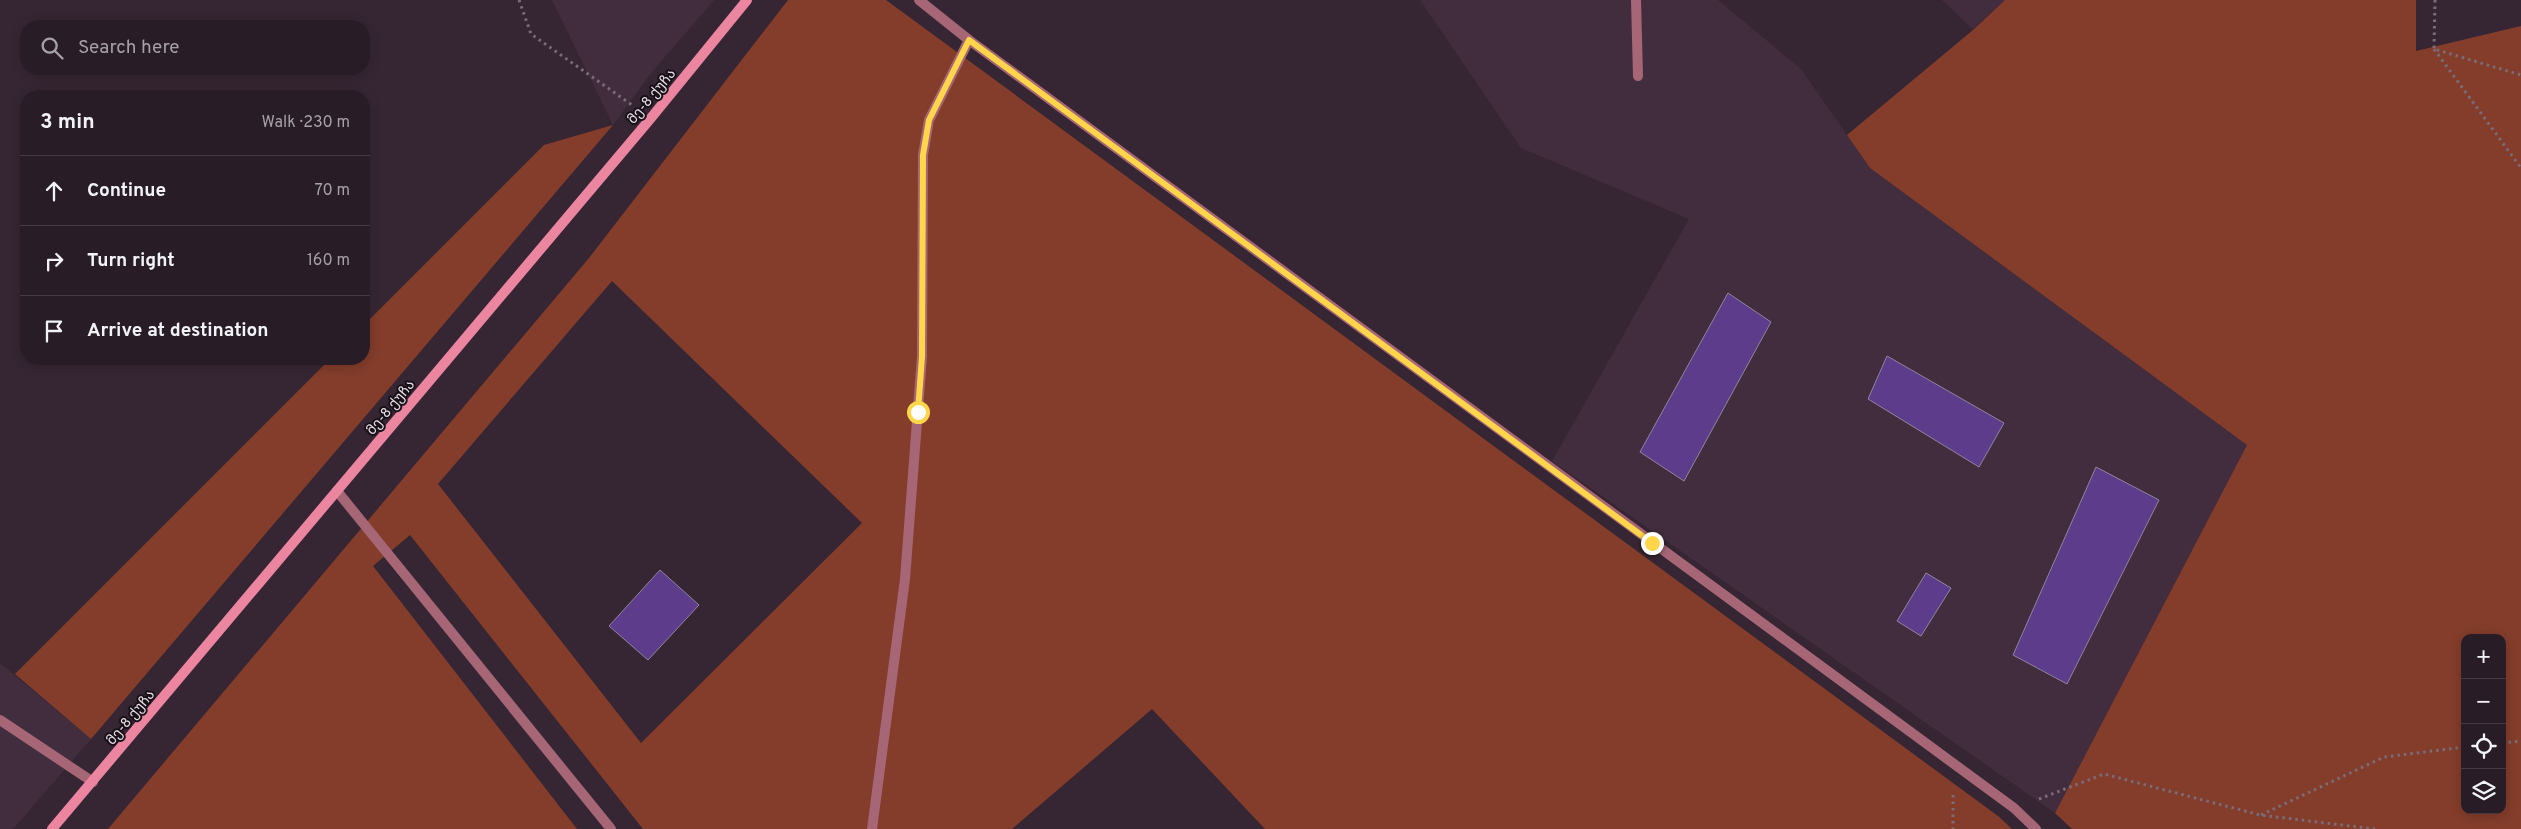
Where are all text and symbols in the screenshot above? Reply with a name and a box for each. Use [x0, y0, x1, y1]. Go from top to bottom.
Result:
search box [20, 20, 370, 75]
icon: search [38, 34, 66, 62]
text: Search here [78, 36, 180, 60]
street label: მე-8 ქუჩა [624, 66, 680, 128]
text: 3 min [40, 109, 95, 136]
text: Walk · 230 m [261, 113, 350, 133]
icon: ahead [40, 177, 68, 205]
text: Continue [87, 179, 166, 203]
text: 70 m [315, 181, 350, 201]
icon: right [40, 247, 68, 275]
text: Turn right [87, 249, 175, 273]
text: 160 m [307, 251, 350, 271]
icon: arrive [40, 317, 68, 345]
text: Arrive at destination [87, 319, 268, 343]
street label: მე-8 ქუჩა [363, 377, 419, 439]
route start [907, 401, 930, 424]
route end [1641, 532, 1664, 555]
map controls [2461, 634, 2506, 814]
button: + [2461, 634, 2506, 679]
button: − [2461, 679, 2506, 724]
street label: მე-8 ქუჩა [103, 687, 159, 749]
button: locate [2461, 724, 2506, 769]
button: layers [2461, 769, 2506, 814]

